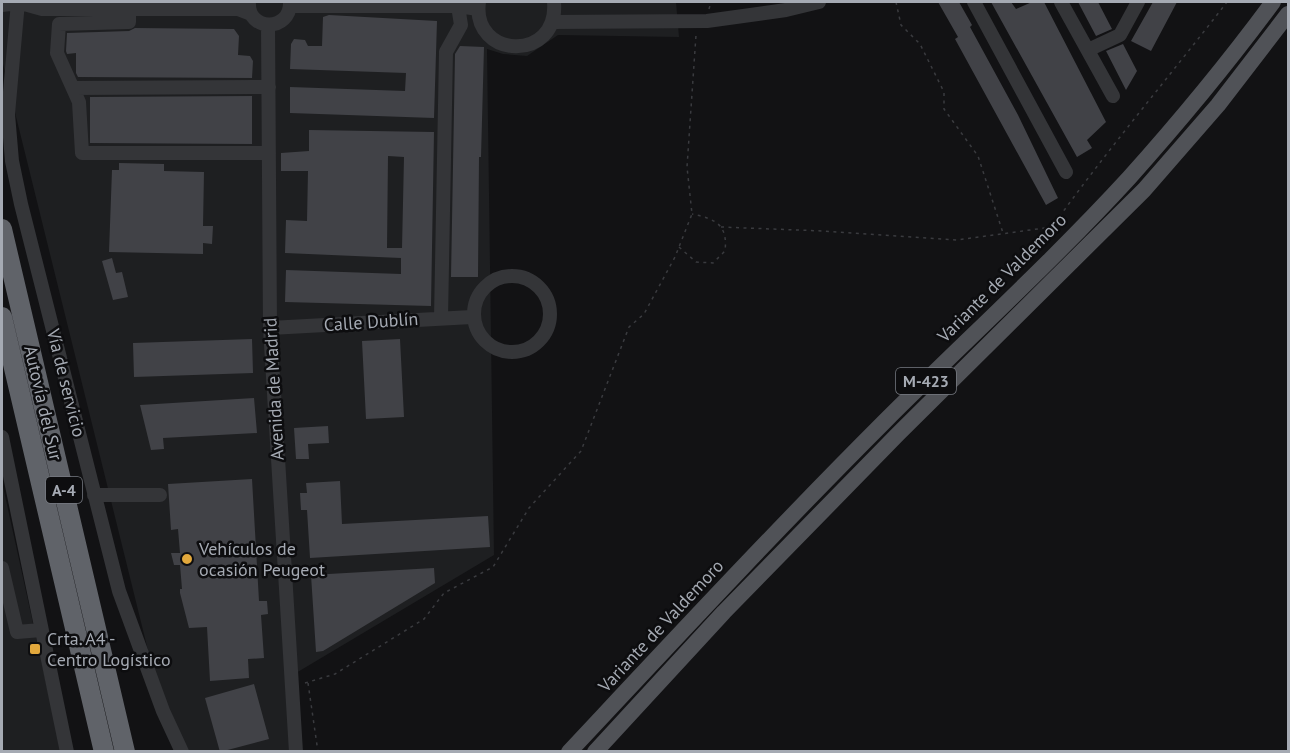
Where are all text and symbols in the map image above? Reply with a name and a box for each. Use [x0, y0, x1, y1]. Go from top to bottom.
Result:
street label: Variante de Valdemoro [932, 208, 1071, 348]
street label: Calle Dublín [323, 307, 419, 336]
street label: Avenida de Madrid [258, 317, 289, 461]
street label: Vía de servicio [42, 326, 91, 439]
street label: Autovía del Sur [19, 343, 68, 463]
road number: M-423 [896, 368, 956, 394]
road number: A-4 [46, 477, 82, 503]
place label: Vehículos de ocasión Peugeot [198, 537, 325, 581]
marker: Vehículos de ocasión Peugeot [180, 552, 194, 566]
street label: Variante de Valdemoro [592, 554, 728, 698]
place label: Crta. A4 - Centro Logístico [47, 627, 171, 671]
marker: Crta. A4 - Centro Logístico [28, 642, 42, 656]

